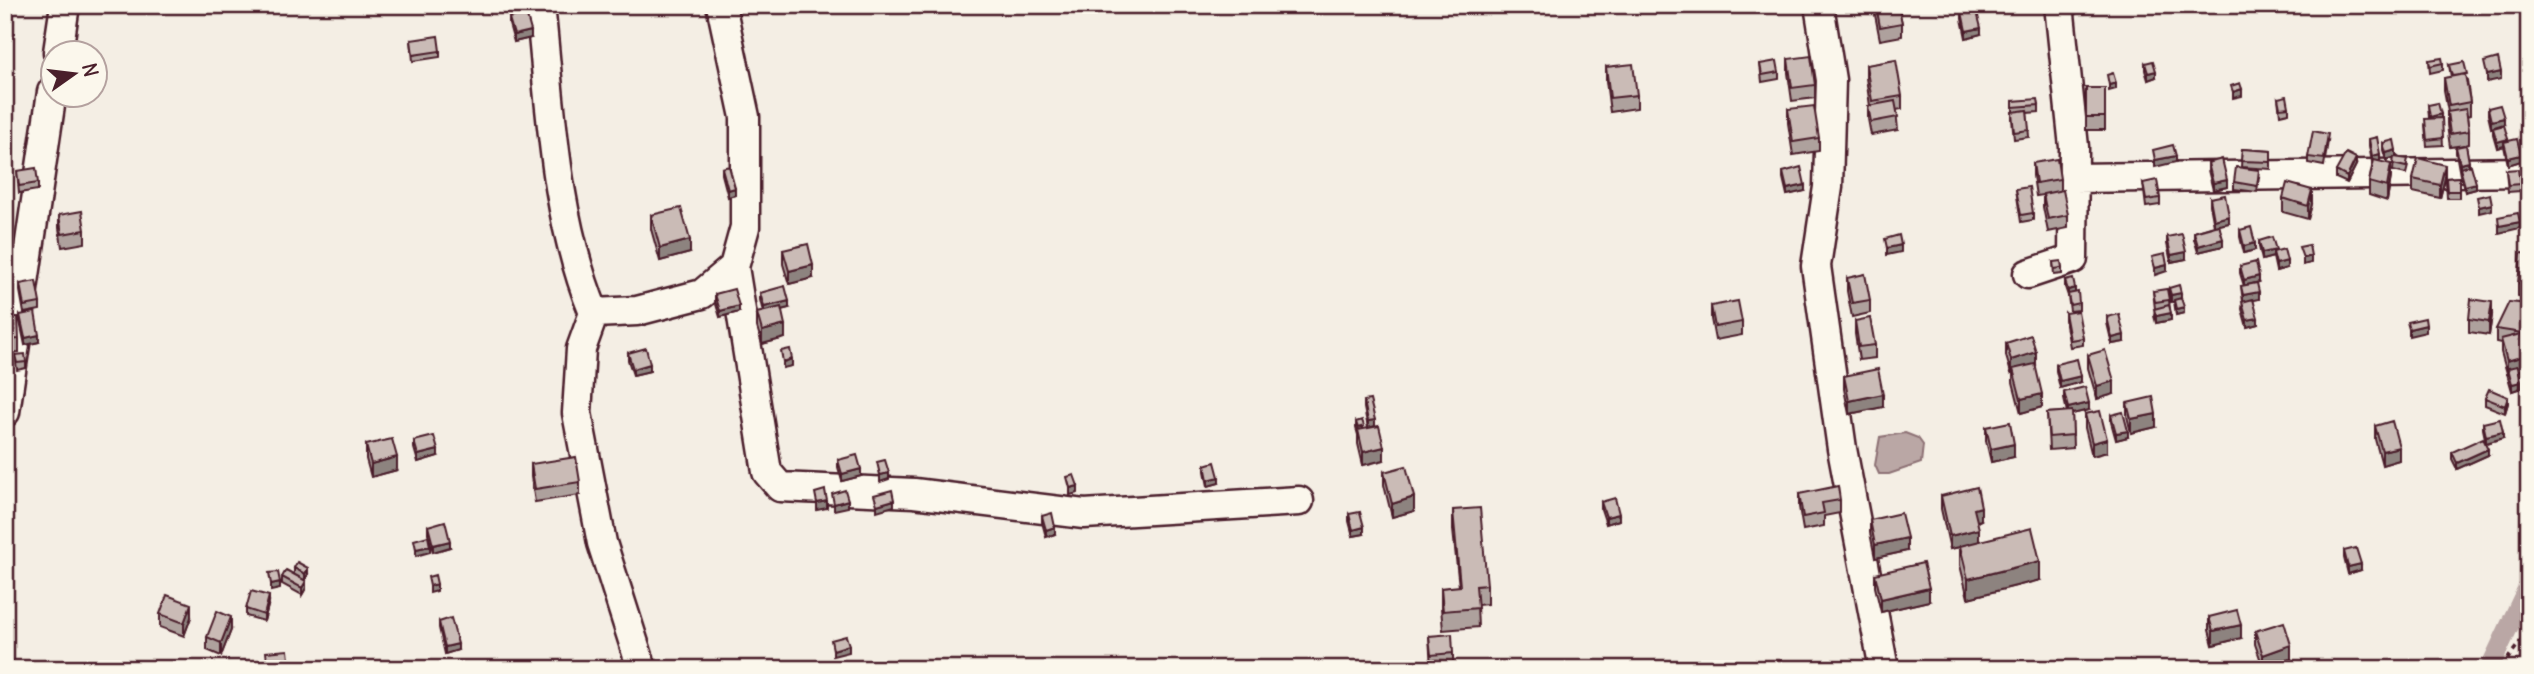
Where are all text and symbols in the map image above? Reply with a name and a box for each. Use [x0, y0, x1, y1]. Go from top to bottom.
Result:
north arrow [38, 38, 108, 108]
text: N [77, 61, 104, 79]

